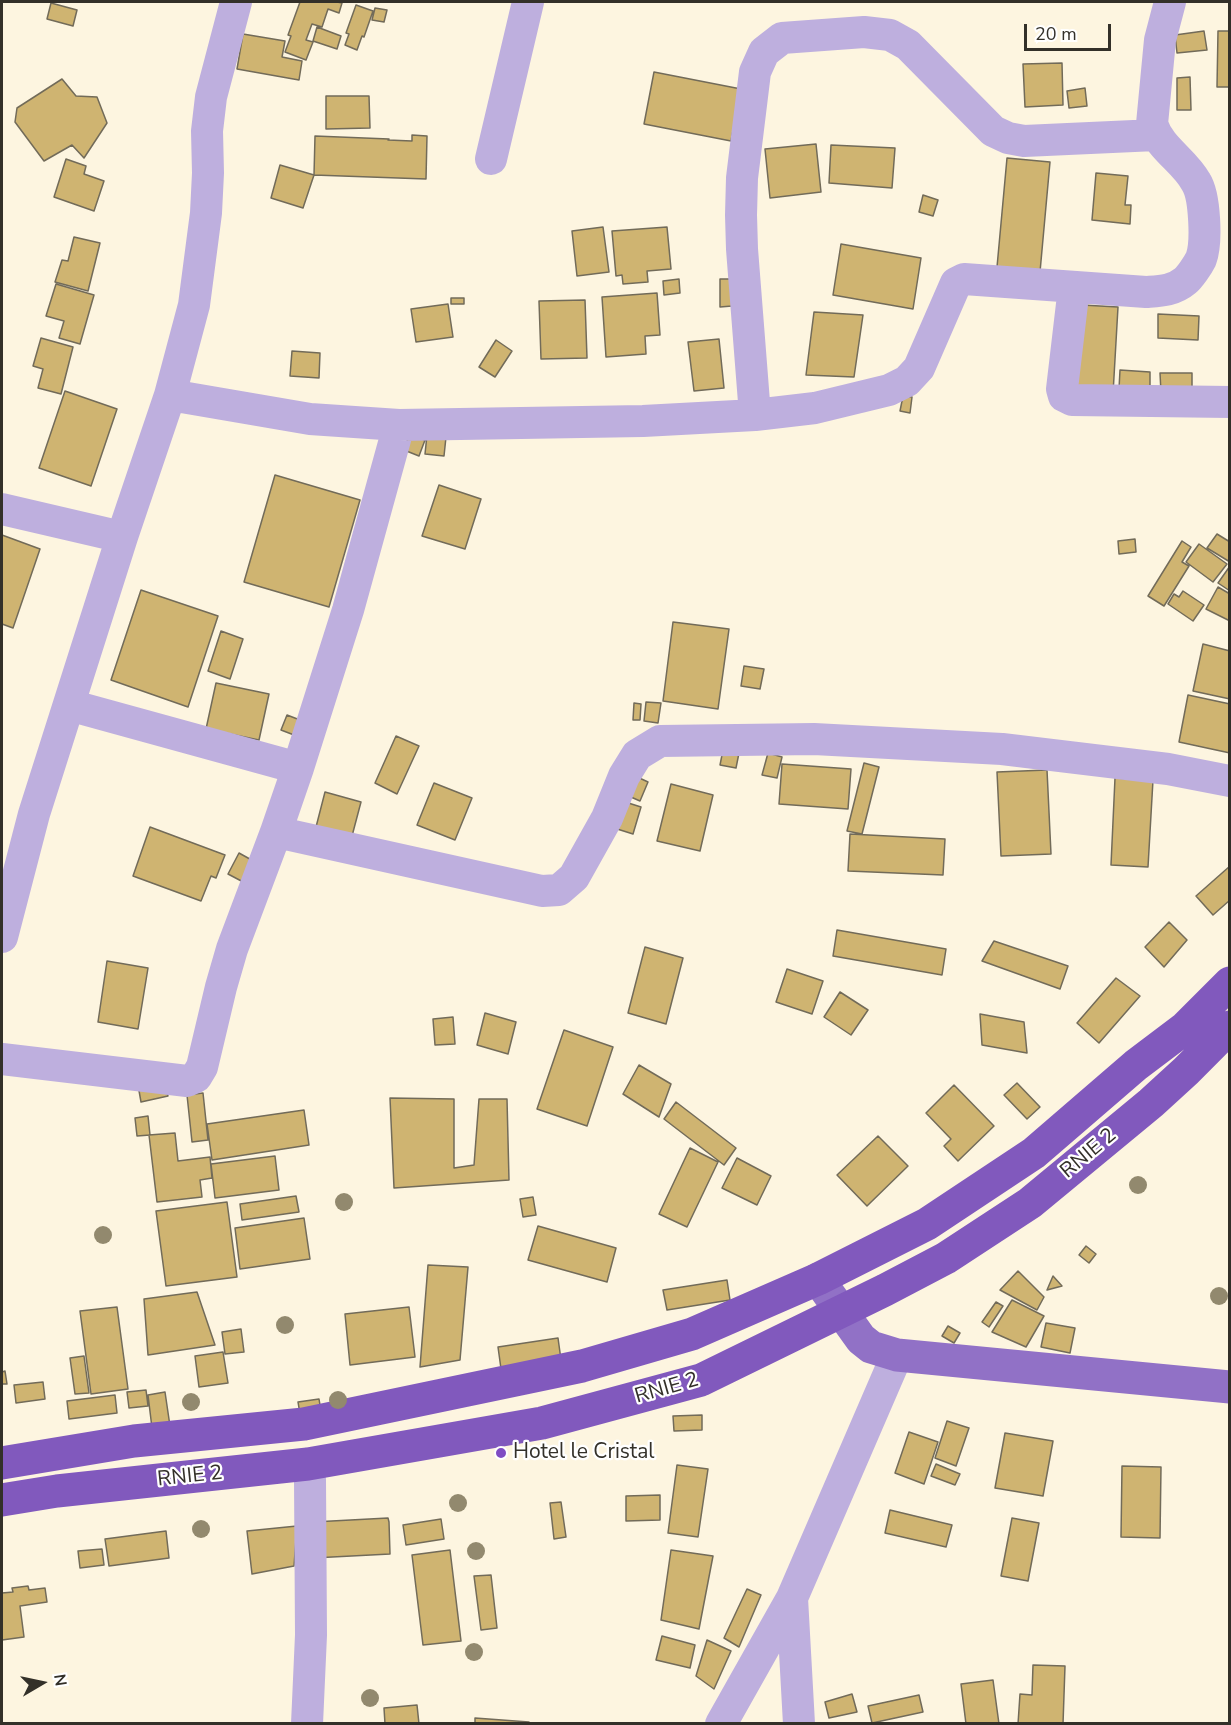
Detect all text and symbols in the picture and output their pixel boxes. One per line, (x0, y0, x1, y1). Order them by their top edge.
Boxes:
scale bar (1027, 12, 1114, 50)
text: 20 m (1035, 22, 1077, 46)
street label: RNIE 2 (1056, 1123, 1122, 1185)
street label: RNIE 2 (632, 1368, 702, 1410)
place label: Hotel le Cristal (513, 1440, 654, 1466)
marker: Hotel le Cristal (494, 1446, 508, 1460)
street label: RNIE 2 (156, 1461, 224, 1493)
north arrow (12, 1653, 72, 1713)
text: N (48, 1673, 72, 1688)

